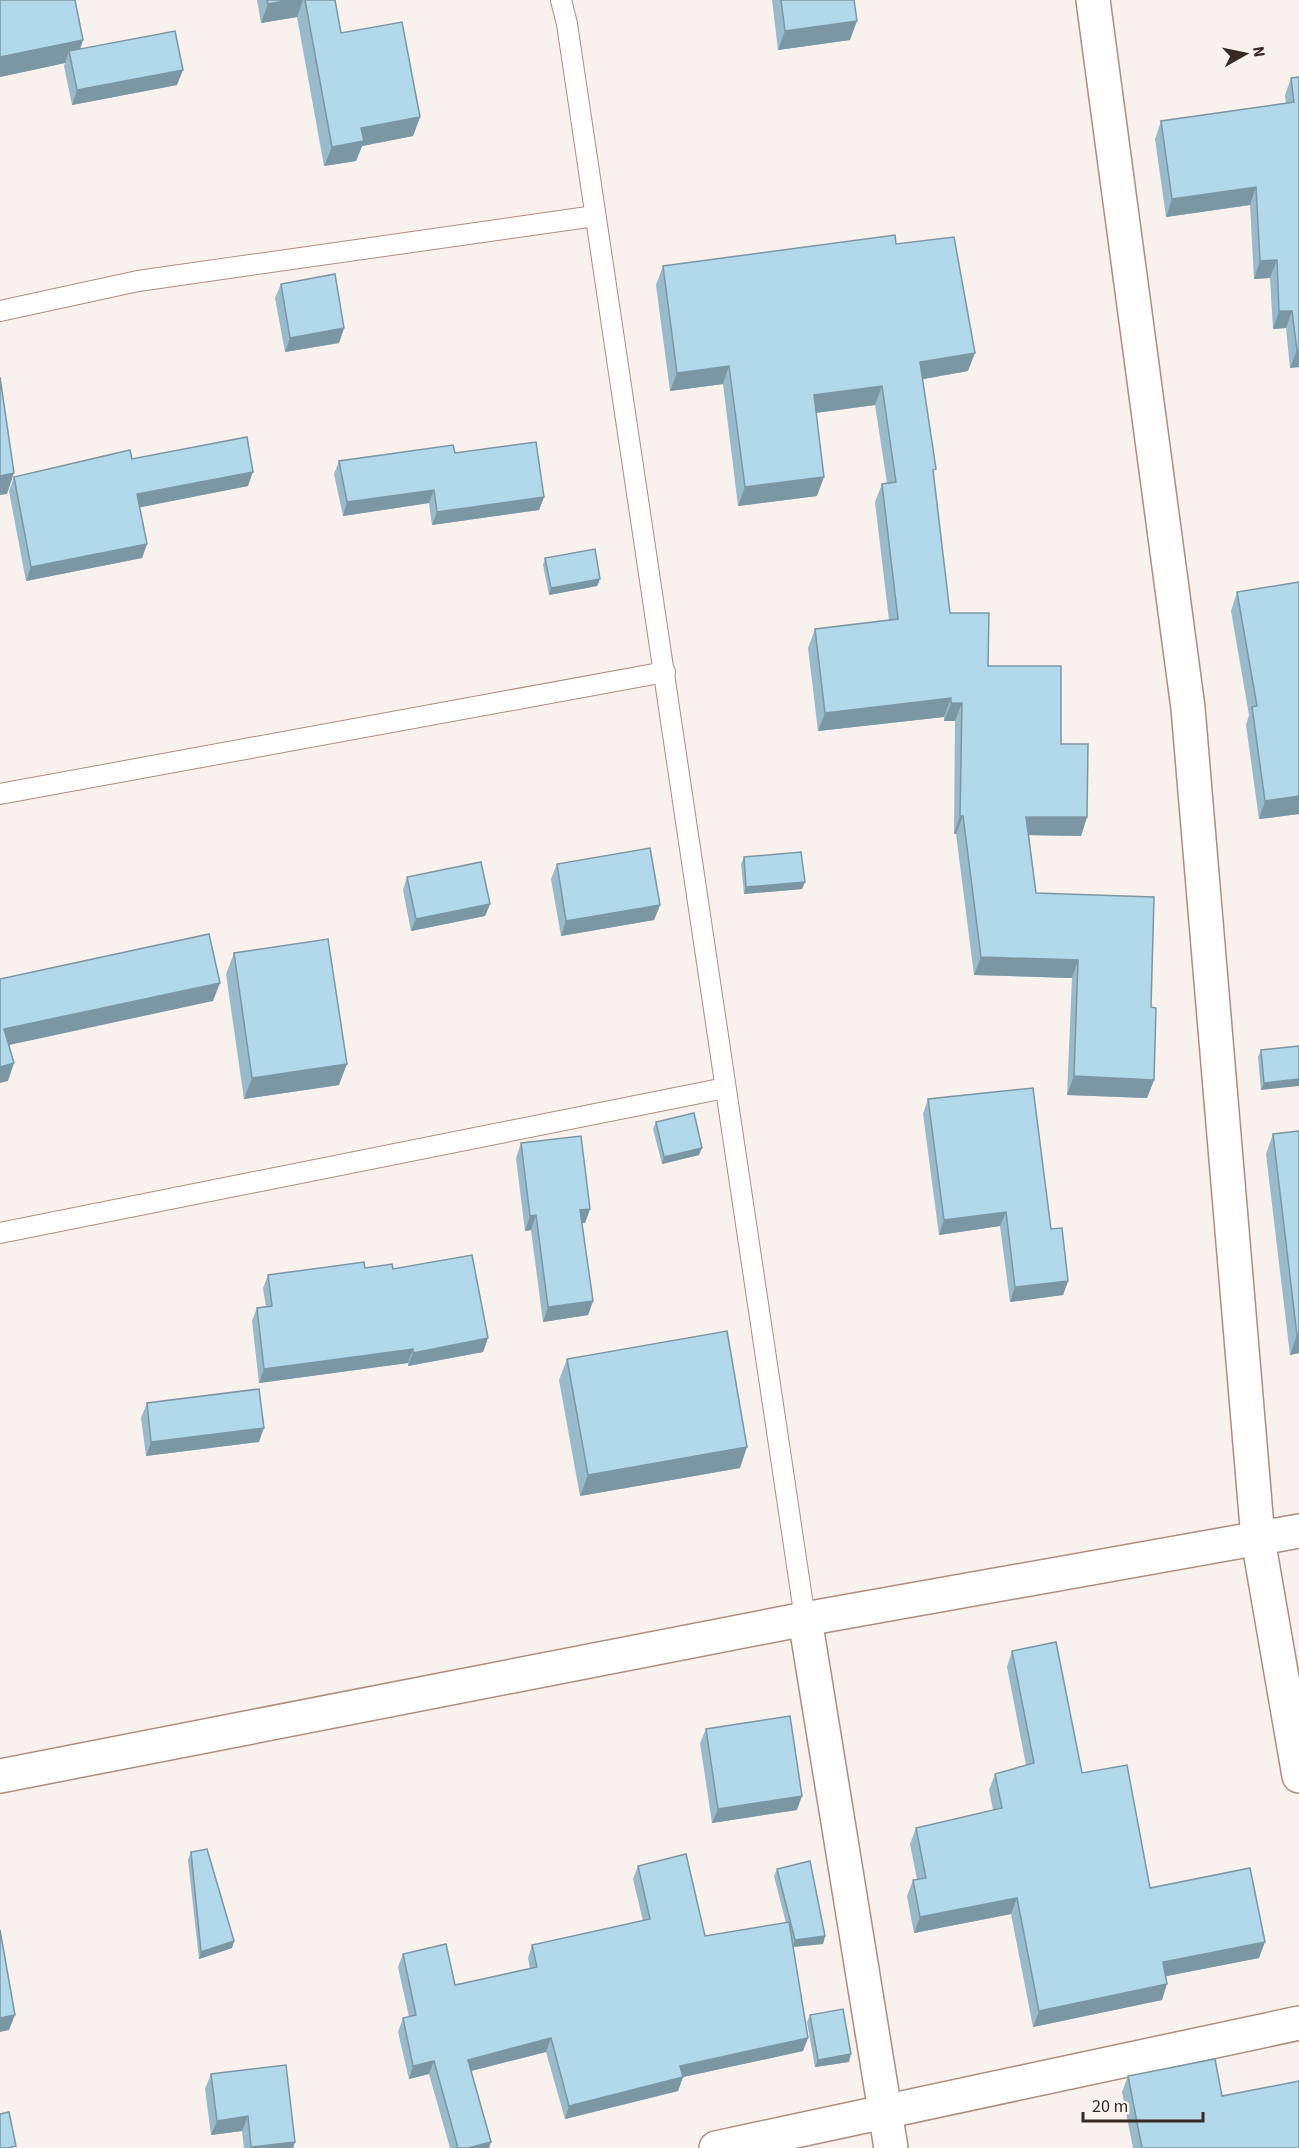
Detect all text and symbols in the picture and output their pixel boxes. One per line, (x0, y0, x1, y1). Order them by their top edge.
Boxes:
north arrow (1215, 24, 1275, 84)
text: N (1247, 45, 1271, 59)
scale bar (1083, 2085, 1203, 2123)
text: 20 m (1092, 2094, 1128, 2119)

